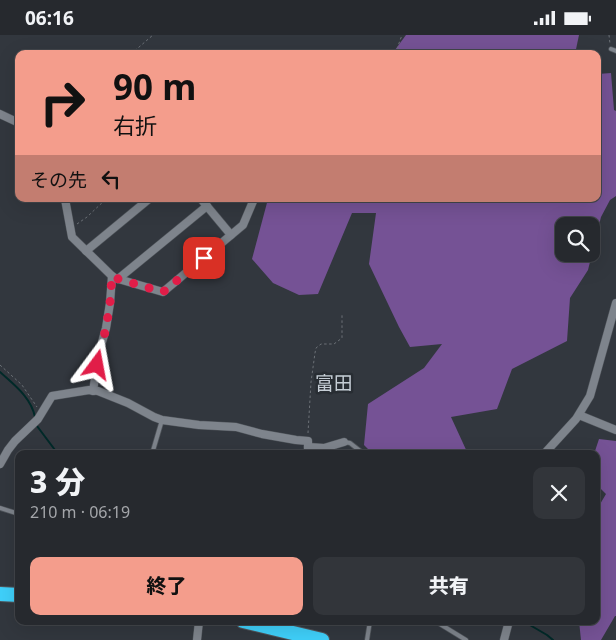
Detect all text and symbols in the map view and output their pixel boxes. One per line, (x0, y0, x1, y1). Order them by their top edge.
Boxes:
text: 06:16 (25, 5, 74, 31)
text: 90 m (113, 63, 196, 110)
icon: right (30, 70, 95, 135)
text: 右折 (113, 110, 157, 140)
icon: left (97, 165, 125, 193)
text: その先 (30, 167, 87, 193)
map controls (555, 217, 600, 262)
button: search (555, 217, 600, 262)
pin (183, 237, 225, 279)
icon: arrive (190, 244, 218, 272)
position arrow (70, 338, 122, 390)
district label: 富田 (315, 370, 353, 396)
text: 3 分 (30, 461, 85, 502)
button: close (533, 467, 585, 519)
text: 210 m · 06:19 (30, 501, 130, 523)
button: 終了 (30, 557, 303, 615)
button: 共有 (313, 557, 585, 615)

